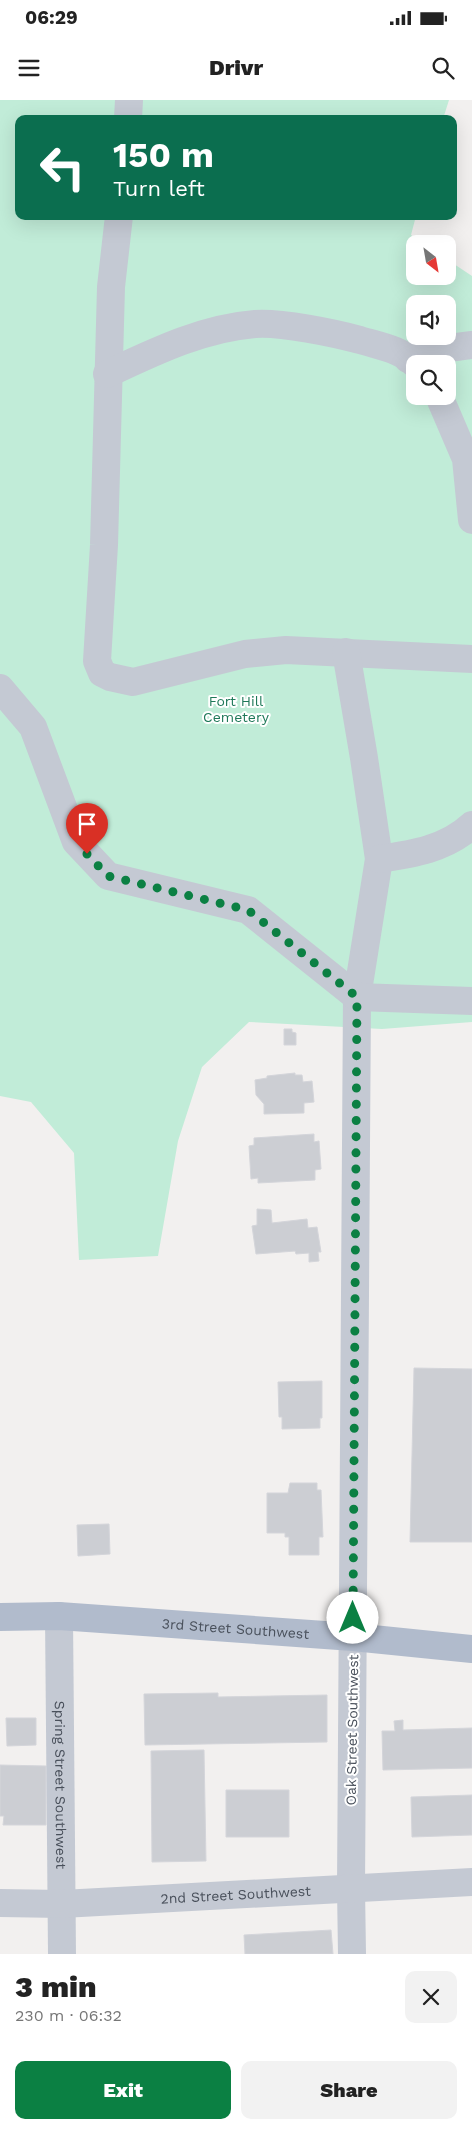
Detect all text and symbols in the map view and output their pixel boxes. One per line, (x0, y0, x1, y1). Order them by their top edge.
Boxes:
text: 06:29 (25, 6, 78, 29)
icon: menu (15, 54, 43, 82)
icon: search (429, 54, 457, 82)
text: Drivr (209, 55, 263, 80)
text: 150 m (113, 134, 214, 176)
icon: left (30, 135, 95, 200)
text: Turn left (113, 176, 205, 201)
north arrow (406, 235, 456, 285)
map controls (406, 235, 456, 405)
button: sound (406, 295, 456, 345)
button: search (406, 355, 456, 405)
park label: Fort Hill Cemetery (203, 693, 270, 725)
pin (66, 803, 108, 854)
icon: arrive (73, 810, 101, 838)
position arrow (326, 1591, 378, 1643)
street label: 3rd Street Southwest (161, 1615, 310, 1642)
street label: Oak Street Southwest (343, 1654, 361, 1806)
street label: Spring Street Southwest (52, 1701, 69, 1869)
street label: 2nd Street Southwest (160, 1883, 312, 1907)
text: 3 min (15, 1969, 97, 2004)
button: close (405, 1971, 457, 2023)
text: 230 m · 06:32 (15, 2006, 122, 2025)
button: Exit (15, 2061, 231, 2119)
button: Share (241, 2061, 457, 2119)

